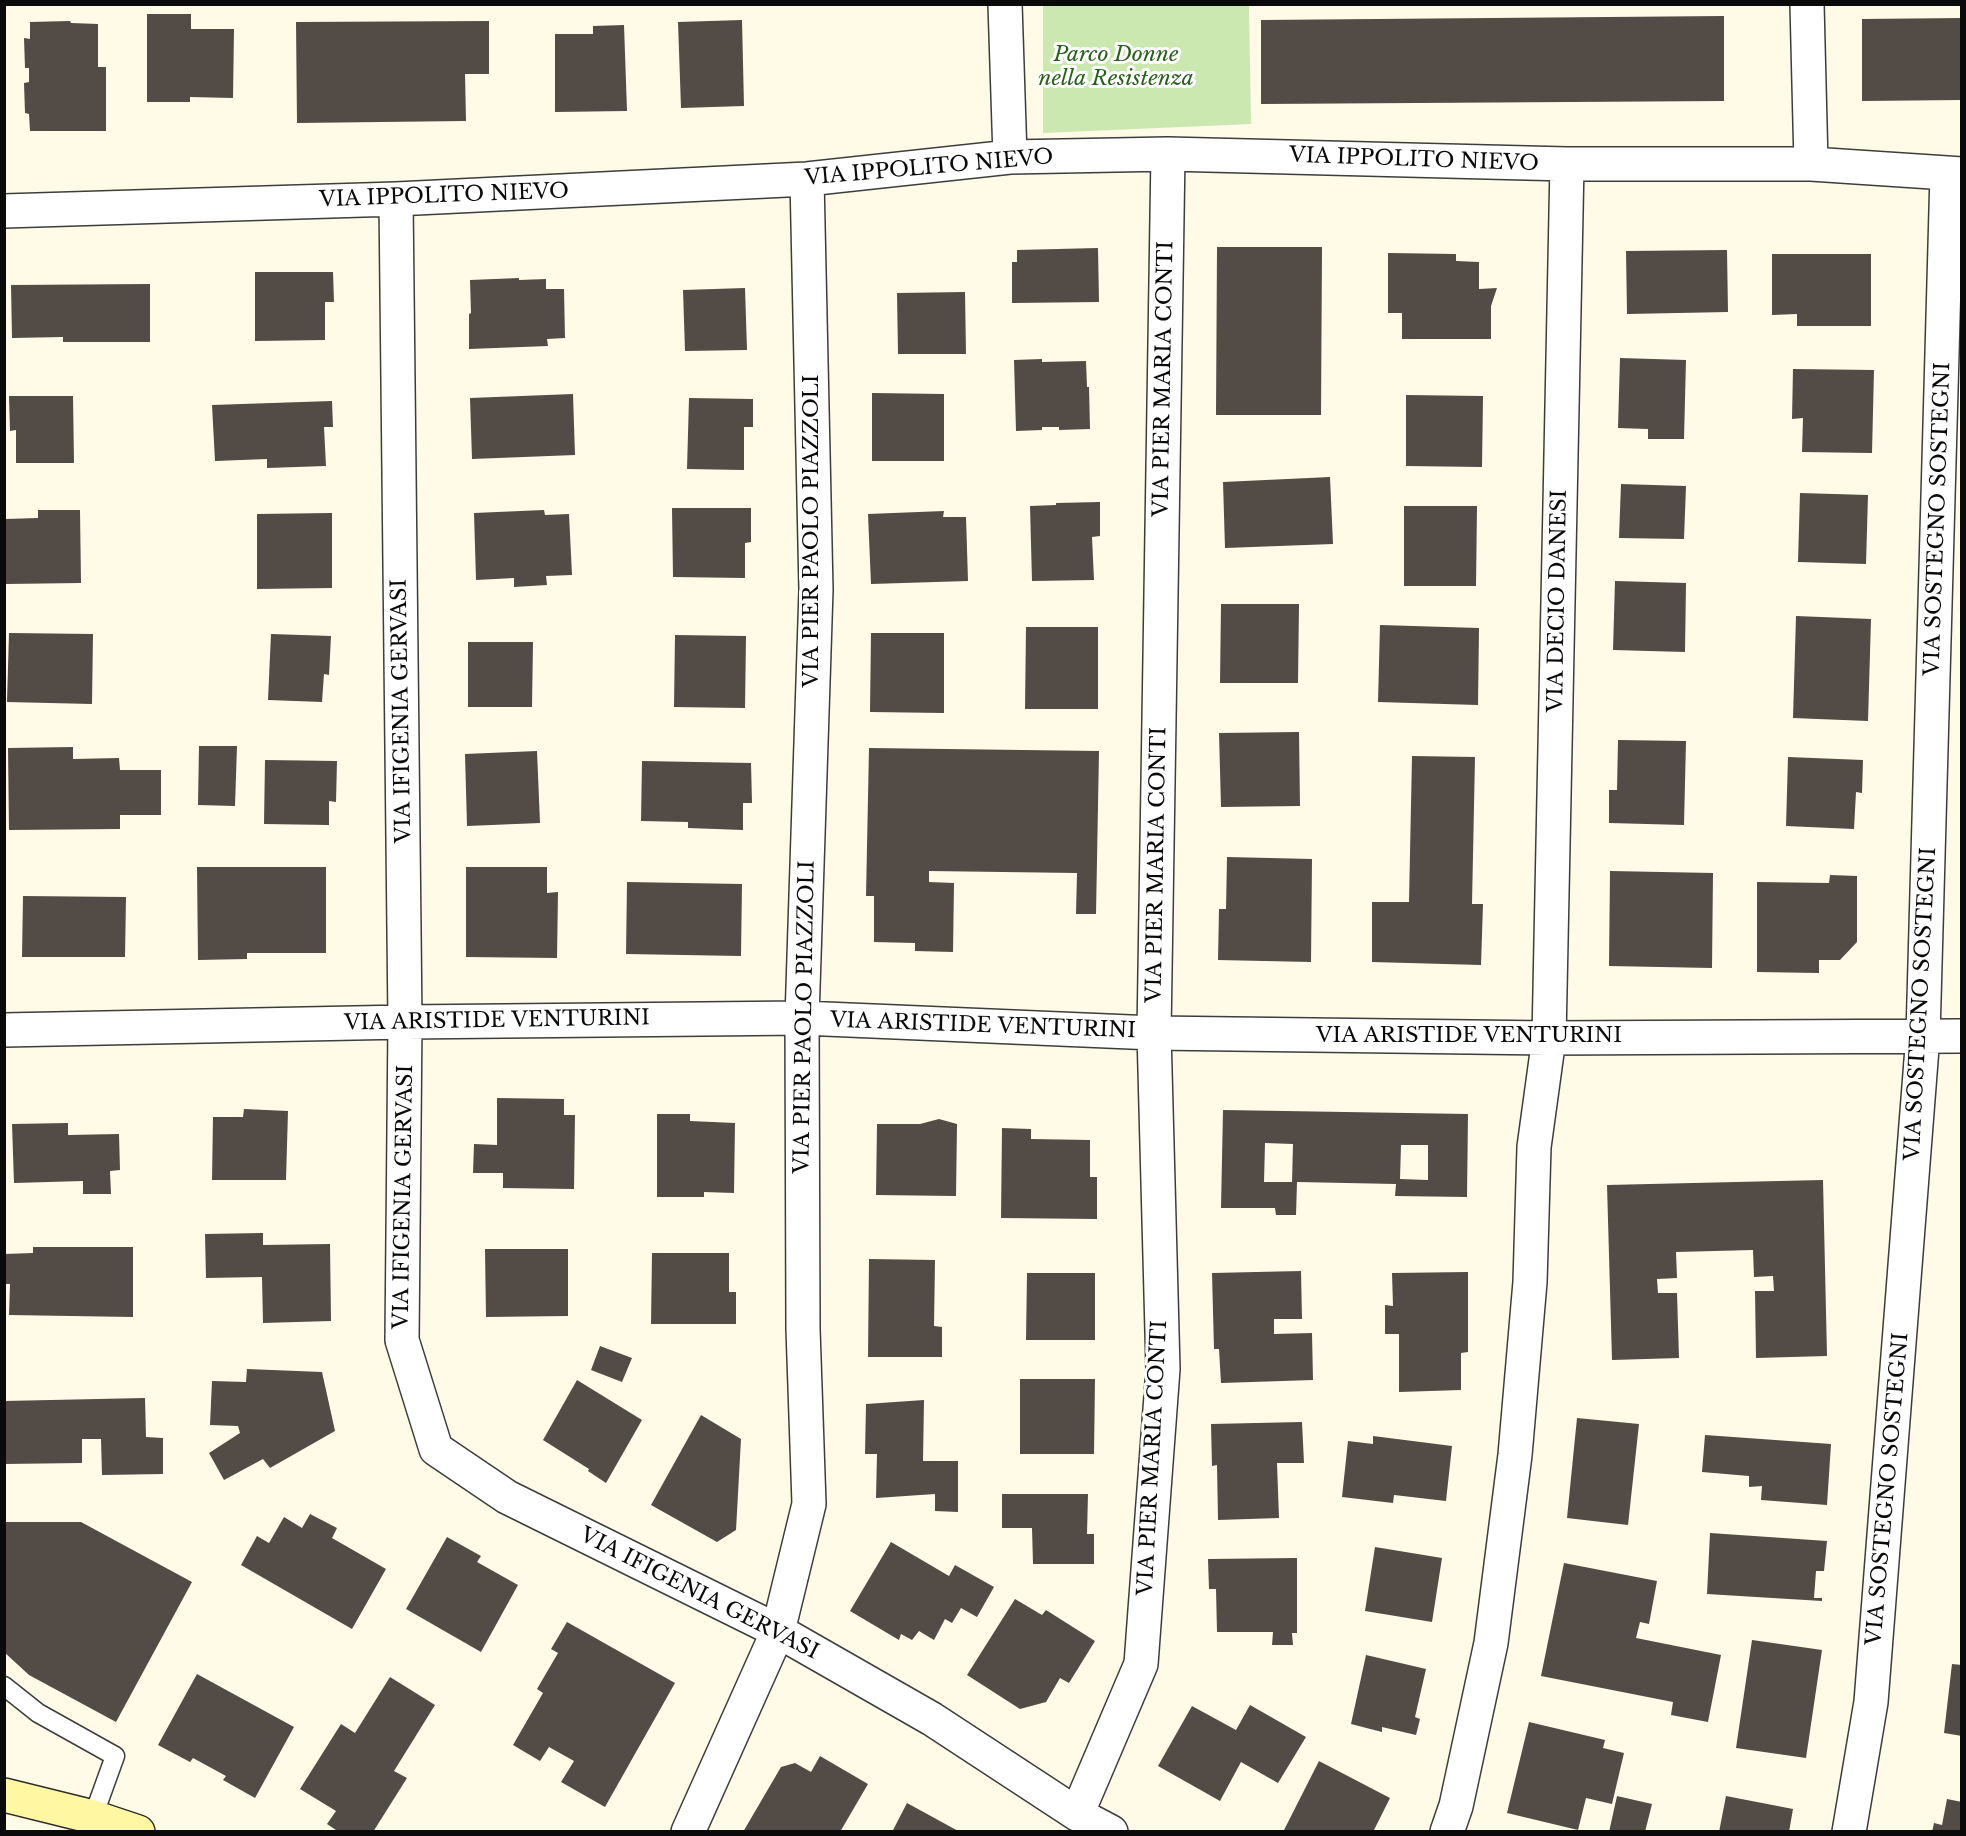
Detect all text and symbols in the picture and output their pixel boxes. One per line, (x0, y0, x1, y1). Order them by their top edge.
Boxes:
park label: Parco Donne nella Resistenza (1038, 42, 1194, 92)
street label: VIA IPPOLITO NIEVO (1289, 143, 1539, 177)
street label: VIA IPPOLITO NIEVO (804, 145, 1054, 191)
street label: VIA IPPOLITO NIEVO (319, 179, 569, 213)
street label: VIA PIER MARIA CONTI (1149, 241, 1179, 517)
street label: VIA SOSTEGNO SOSTEGNI (1920, 362, 1956, 676)
street label: VIA PIER PAOLO PIAZZOLI (799, 374, 825, 688)
street label: VIA DECIO DANESI (1543, 489, 1573, 713)
street label: VIA IFIGENIA GERVASI (387, 579, 417, 843)
street label: VIA PIER MARIA CONTI (1142, 727, 1172, 1003)
street label: VIA SOSTEGNO SOSTEGNI (1900, 847, 1942, 1161)
street label: VIA PIER PAOLO PIAZZOLI (790, 860, 820, 1174)
street label: VIA ARISTIDE VENTURINI (344, 1006, 650, 1036)
street label: VIA ARISTIDE VENTURINI (830, 1008, 1136, 1044)
street label: VIA ARISTIDE VENTURINI (1316, 1023, 1622, 1049)
street label: VIA IFIGENIA GERVASI (389, 1065, 419, 1329)
street label: VIA PIER MARIA CONTI (1133, 1320, 1173, 1596)
street label: VIA SOSTEGNO SOSTEGNI (1862, 1331, 1914, 1647)
street label: VIA IFIGENIA GERVASI (575, 1523, 823, 1665)

